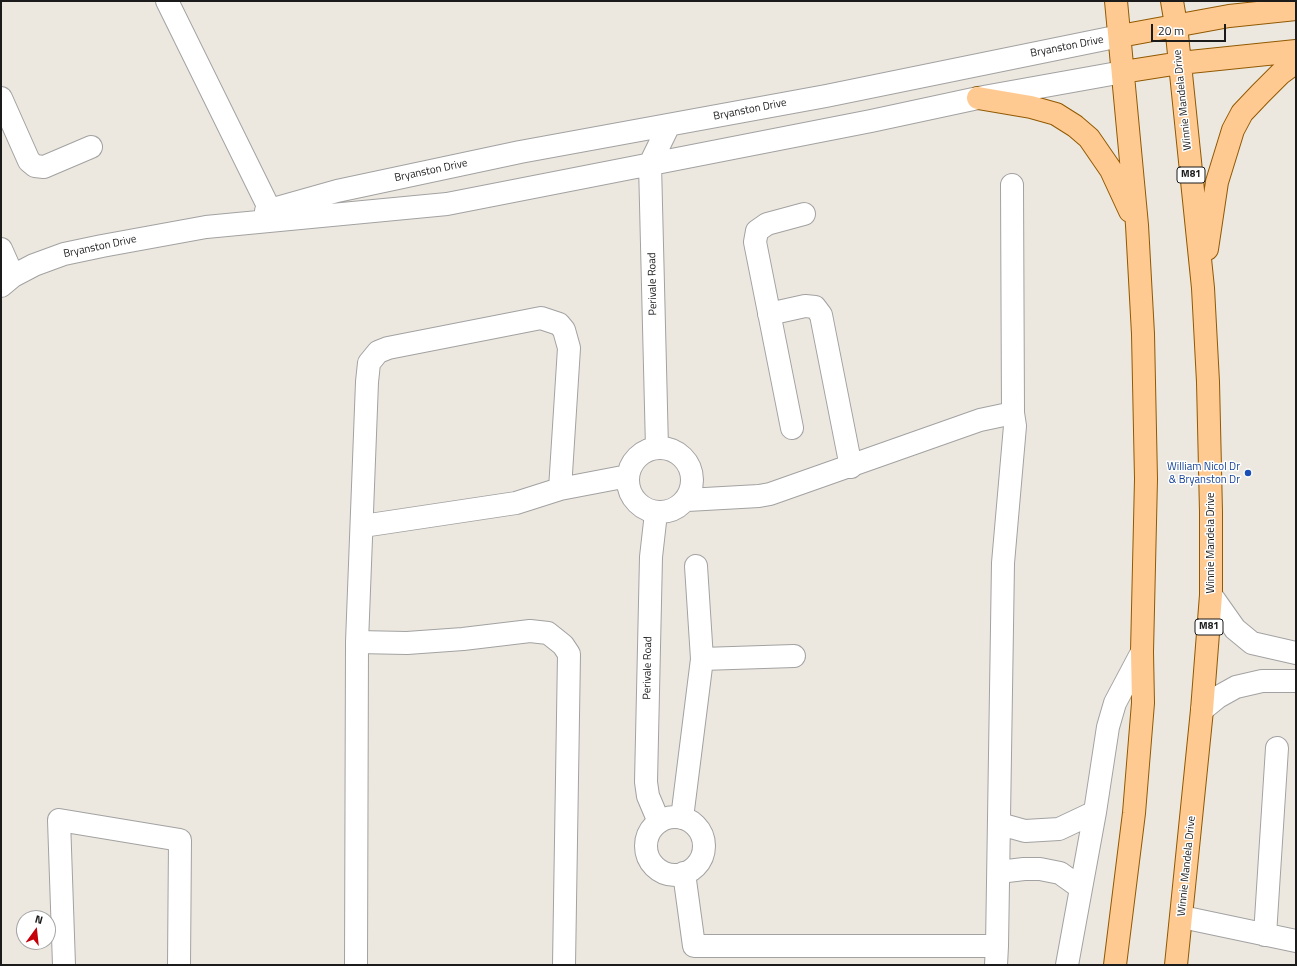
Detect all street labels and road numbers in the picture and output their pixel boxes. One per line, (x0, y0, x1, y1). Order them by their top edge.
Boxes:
street label: Bryanston Drive (1029, 33, 1105, 61)
street label: Winnie Mandela Drive (1171, 49, 1195, 151)
street label: Bryanston Drive (712, 96, 788, 124)
street label: Bryanston Drive (393, 157, 469, 185)
road number: M81 (1177, 167, 1205, 183)
street label: Bryanston Drive (62, 233, 138, 261)
street label: Perivale Road (646, 252, 660, 316)
street label: Winnie Mandela Drive (1204, 493, 1218, 593)
road number: M81 (1195, 619, 1223, 635)
street label: Perivale Road (641, 636, 655, 700)
street label: Winnie Mandela Drive (1175, 815, 1199, 917)

